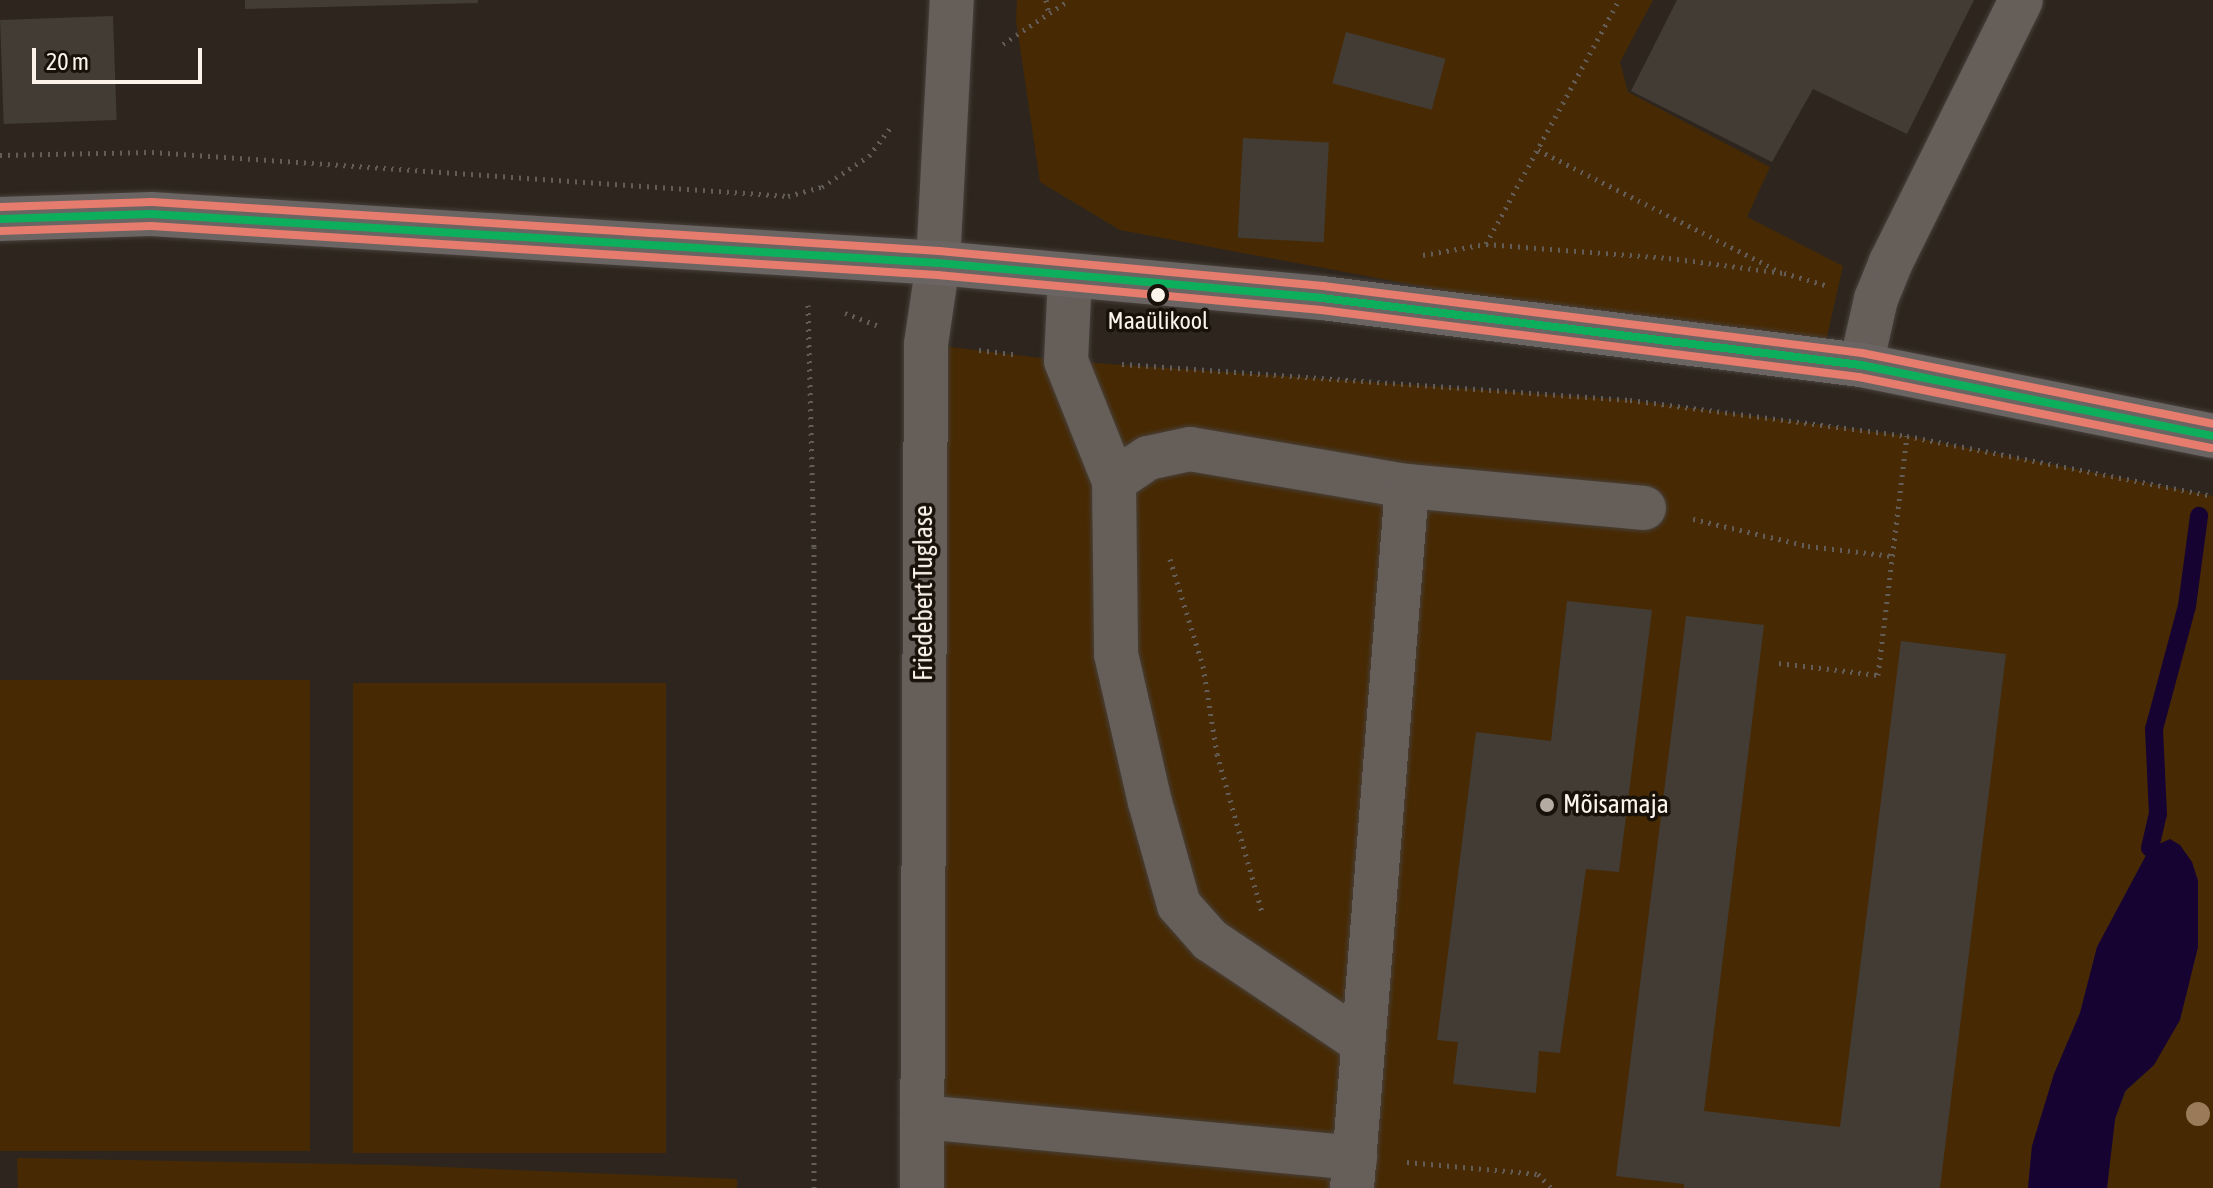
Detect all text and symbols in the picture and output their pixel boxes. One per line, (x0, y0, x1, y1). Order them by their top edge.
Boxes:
scale bar (36, 32, 206, 82)
text: 20 m (46, 48, 89, 75)
marker: Maaülikool (1150, 287, 1166, 303)
place label: Maaülikool (1108, 307, 1208, 335)
street label: Friedebert Tuglase (908, 505, 940, 681)
place label: Mõisamaja (1563, 789, 1669, 821)
marker: Mõisamaja (1538, 796, 1556, 814)

